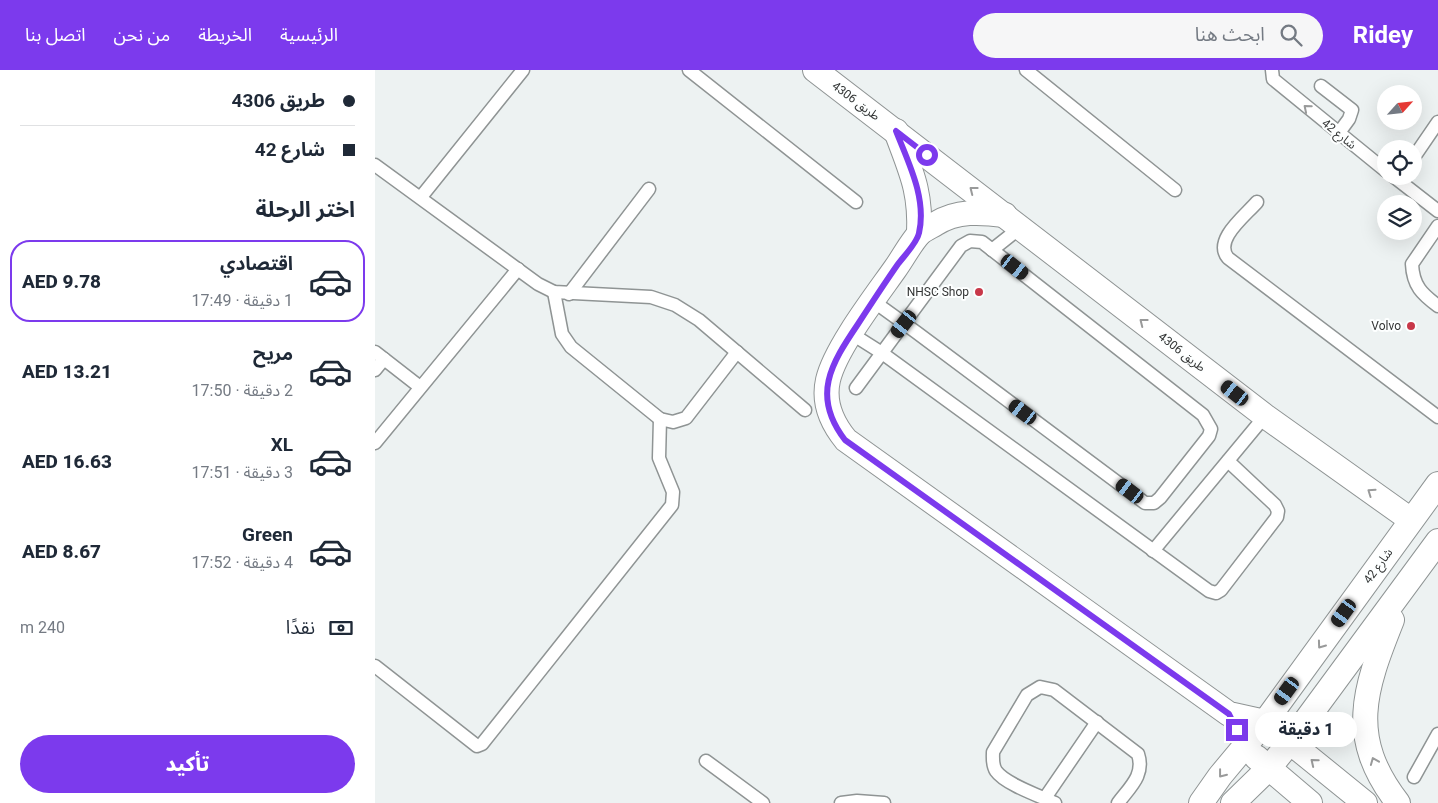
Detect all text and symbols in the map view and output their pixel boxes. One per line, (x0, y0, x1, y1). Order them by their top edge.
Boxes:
search box (973, 13, 1323, 58)
icon: search (1277, 21, 1305, 49)
text: Ridey (1353, 21, 1413, 49)
text: ابحث هنا (1195, 23, 1265, 46)
text: اتصل بنا (25, 24, 86, 45)
text: من نحن (114, 24, 170, 45)
text: الخريطة (198, 24, 252, 45)
text: الرئيسية (280, 24, 338, 45)
street label: طريق 4306 (829, 79, 882, 124)
north arrow (1377, 85, 1423, 130)
map controls (1377, 85, 1422, 240)
text: طريق 4306 (232, 89, 325, 112)
one-way arrow (1304, 106, 1313, 114)
street label: شارع 42 (1318, 116, 1359, 154)
text: شارع 42 (255, 138, 325, 161)
button: locate (1377, 140, 1422, 185)
route start (916, 144, 938, 166)
one-way arrow (969, 187, 979, 196)
button: layers (1377, 195, 1422, 240)
text: اختر الرحلة (256, 197, 355, 222)
text: اقتصادي (220, 252, 293, 275)
car (998, 252, 1031, 282)
icon: car (308, 259, 353, 304)
text: AED 9.78 (22, 270, 101, 293)
place label: NHSC Shop (907, 285, 969, 299)
marker: NHSC Shop (973, 286, 985, 298)
text: 1 دقيقة · 17:49 (192, 291, 293, 310)
car (888, 308, 919, 340)
one-way arrow (1140, 319, 1149, 327)
place label: Volvo (1371, 319, 1401, 333)
marker: Volvo (1405, 320, 1417, 332)
street label: طريق 4306 (1155, 329, 1208, 375)
text: مريح (253, 342, 293, 365)
icon: car (308, 349, 353, 394)
text: AED 13.21 (22, 360, 112, 383)
car (1218, 378, 1251, 408)
text: 2 دقيقة · 17:50 (192, 381, 293, 400)
car (1006, 397, 1039, 427)
text: XL (271, 433, 293, 456)
icon: car (308, 439, 353, 484)
text: AED 16.63 (22, 450, 112, 473)
text: 3 دقيقة · 17:51 (192, 463, 293, 482)
car (1113, 476, 1146, 506)
one-way arrow (1368, 489, 1377, 498)
text: Green (242, 523, 293, 546)
icon: car (308, 529, 353, 574)
text: AED 8.67 (22, 540, 101, 563)
street label: شارع 42 (1361, 546, 1397, 587)
text: 4 دقيقة · 17:52 (192, 553, 293, 572)
car (1329, 596, 1358, 630)
icon: cash (327, 614, 355, 642)
text: نقدًا (286, 616, 315, 639)
text: 240 m (20, 618, 65, 637)
one-way arrow (1318, 639, 1327, 649)
car (1272, 674, 1301, 708)
callout: 1 دقيقة (1255, 712, 1357, 748)
route end (1226, 719, 1248, 741)
text: 1 دقيقة (1279, 720, 1334, 739)
button: تأكيد (20, 735, 355, 793)
one-way arrow (1370, 757, 1380, 766)
one-way arrow (1311, 759, 1320, 767)
one-way arrow (1219, 768, 1228, 777)

